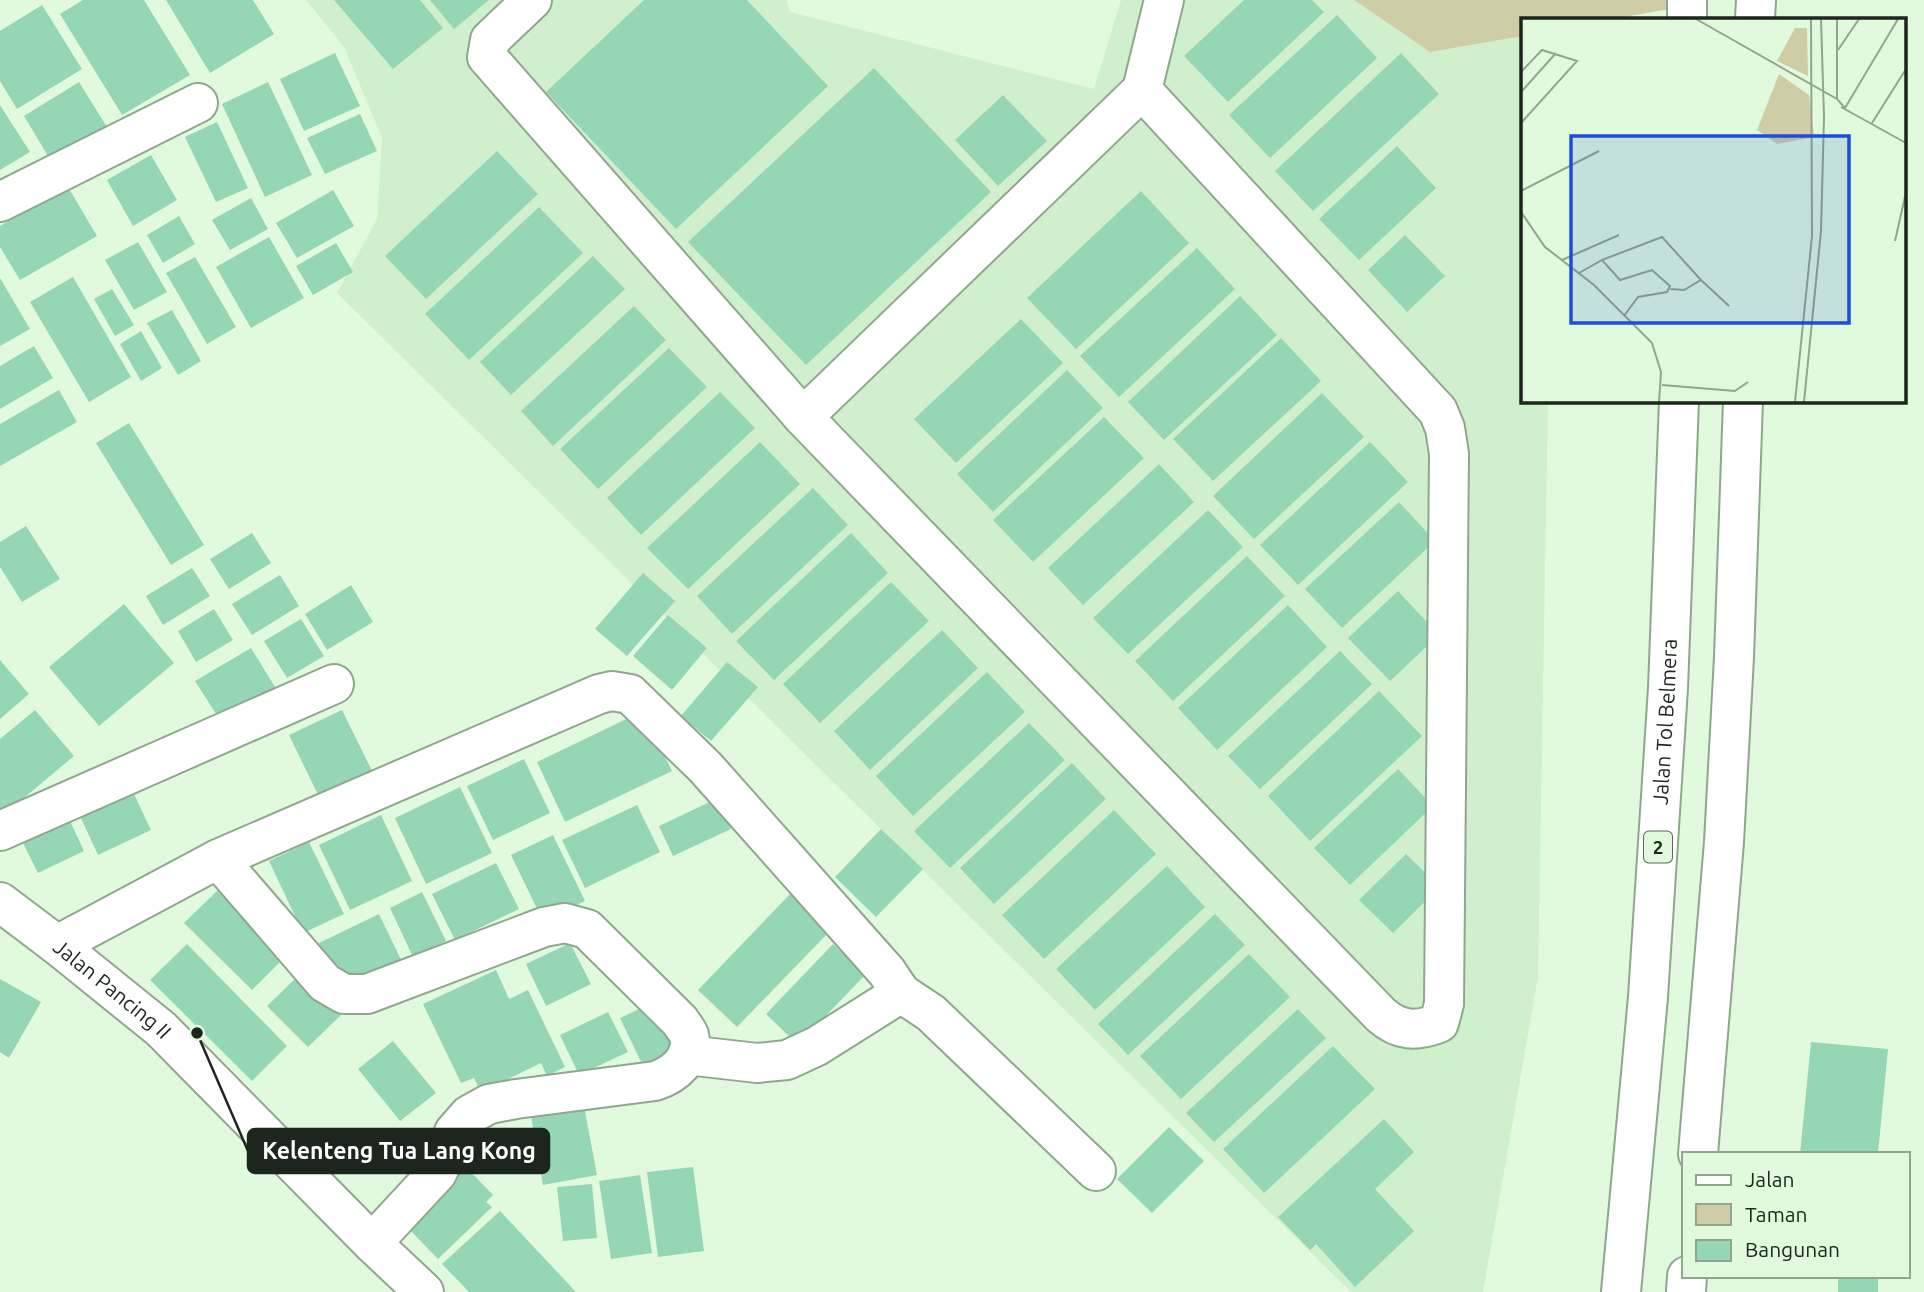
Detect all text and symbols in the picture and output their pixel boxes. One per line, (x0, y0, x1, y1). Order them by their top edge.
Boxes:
inset map (1521, 18, 1906, 402)
street label: Jalan Tol Belmera (1647, 638, 1681, 806)
road number: 2 (1644, 832, 1672, 862)
street label: Jalan Pancing II (49, 934, 177, 1043)
callout: Kelenteng Tua Lang Kong (248, 1129, 549, 1173)
text: Kelenteng Tua Lang Kong (262, 1138, 536, 1163)
legend (1682, 1152, 1910, 1278)
text: Jalan (1745, 1167, 1794, 1191)
text: Taman (1745, 1202, 1808, 1226)
text: Bangunan (1745, 1237, 1840, 1261)

